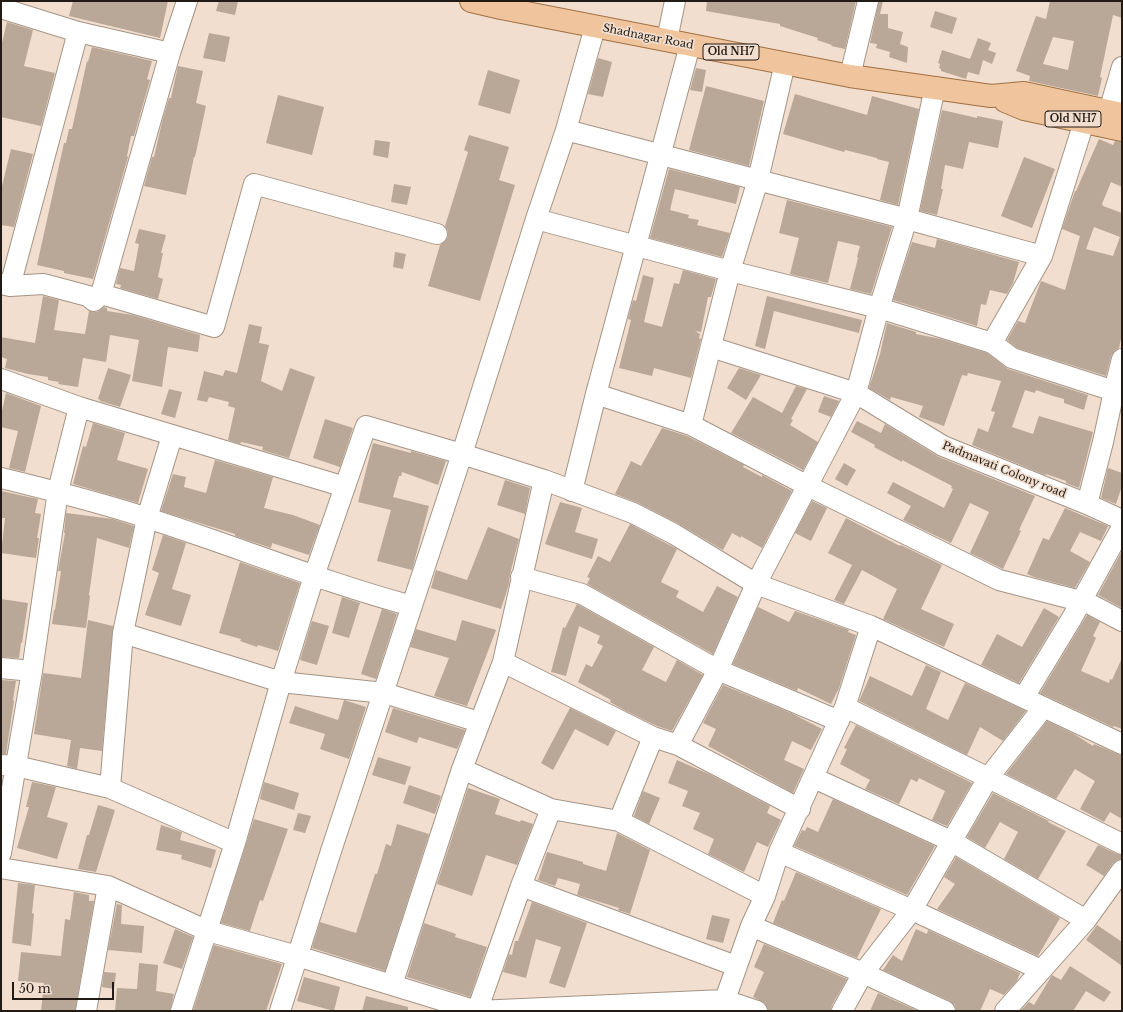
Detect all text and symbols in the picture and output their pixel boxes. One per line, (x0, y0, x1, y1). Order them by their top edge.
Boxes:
street label: Shadnagar Road (601, 22, 695, 52)
road number: Old NH7 (703, 44, 759, 60)
road number: Old NH7 (1045, 111, 1101, 127)
street label: Padmavati Colony road (940, 439, 1068, 501)
scale bar (14, 974, 116, 1000)
text: 50 m (19, 981, 51, 996)

